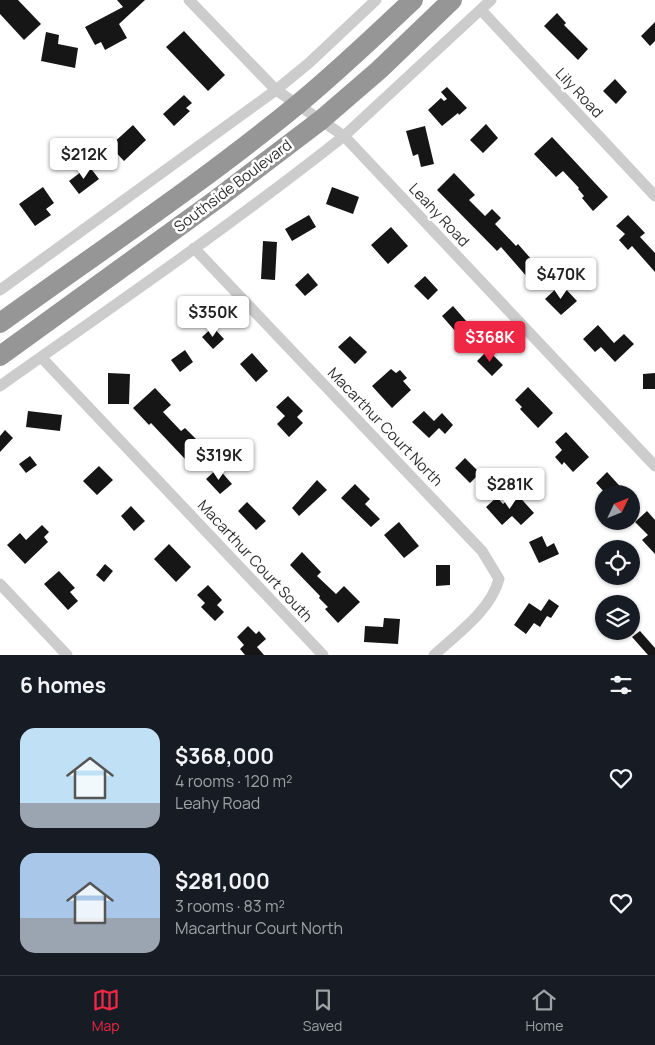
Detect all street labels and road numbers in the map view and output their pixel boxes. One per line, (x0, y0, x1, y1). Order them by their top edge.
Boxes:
street label: Lily Road (551, 63, 608, 122)
street label: Southside Boulevard (169, 134, 296, 237)
street label: Leahy Road (404, 178, 474, 251)
street label: Macarthur Court North (323, 363, 448, 491)
street label: Macarthur Court South (193, 495, 318, 626)

